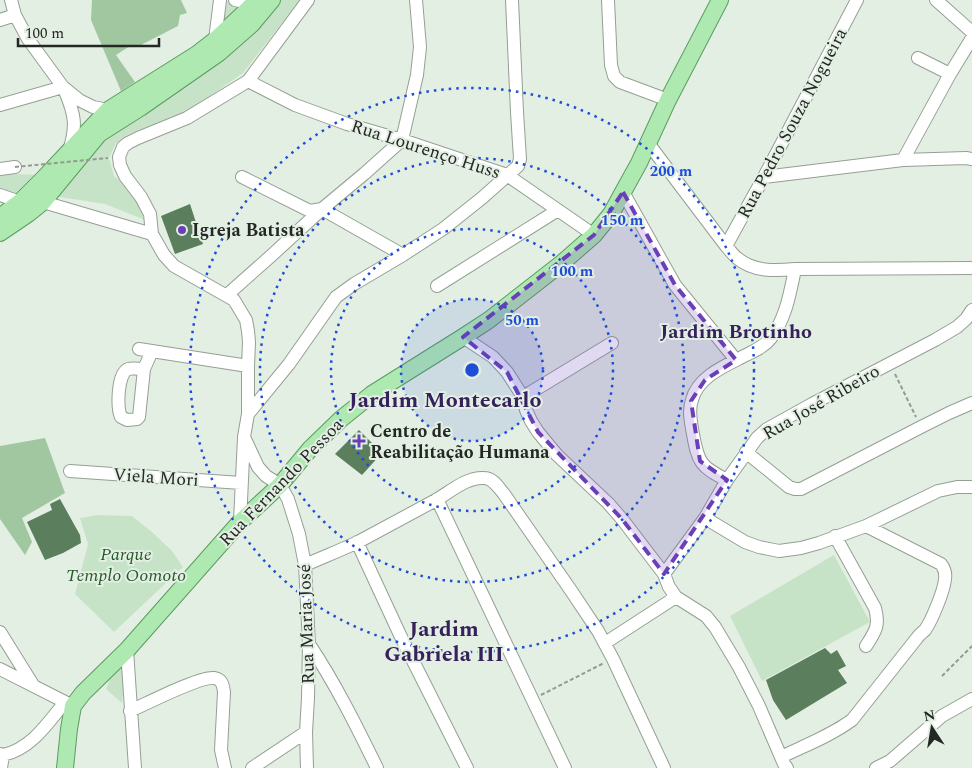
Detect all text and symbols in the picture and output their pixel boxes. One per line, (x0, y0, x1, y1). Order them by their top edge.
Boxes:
scale bar (18, 15, 159, 47)
text: 100 m (25, 22, 64, 45)
street label: Rua Pedro Souza Nogueira (731, 23, 854, 224)
street label: Rua Lourenço Huss (348, 113, 504, 186)
text: 200 m (650, 160, 693, 183)
text: 150 m (601, 209, 644, 232)
place label: Igreja Batista (192, 217, 305, 244)
marker: Igreja Batista (176, 224, 188, 236)
text: 100 m (551, 260, 594, 283)
text: 50 m (505, 309, 540, 332)
district label: Jardim Brotinho (660, 317, 812, 347)
street label: Rua José Ribeiro (758, 358, 885, 447)
centre of rings (463, 361, 481, 379)
district label: Jardim Montecarlo (349, 384, 541, 417)
street label: Rua Fernando Pessoa (213, 412, 350, 553)
place label: Centro de Reabilitação Humana (370, 418, 550, 466)
marker: Centro de Reabilitação Humana (352, 434, 366, 448)
street label: Viela Mori (112, 461, 200, 494)
park label: Parque Templo Oomoto (66, 541, 186, 589)
street label: Rua Maria José (291, 563, 322, 685)
district label: Jardim Gabriela III (384, 613, 504, 671)
north arrow (907, 703, 957, 753)
text: N (922, 704, 937, 727)

